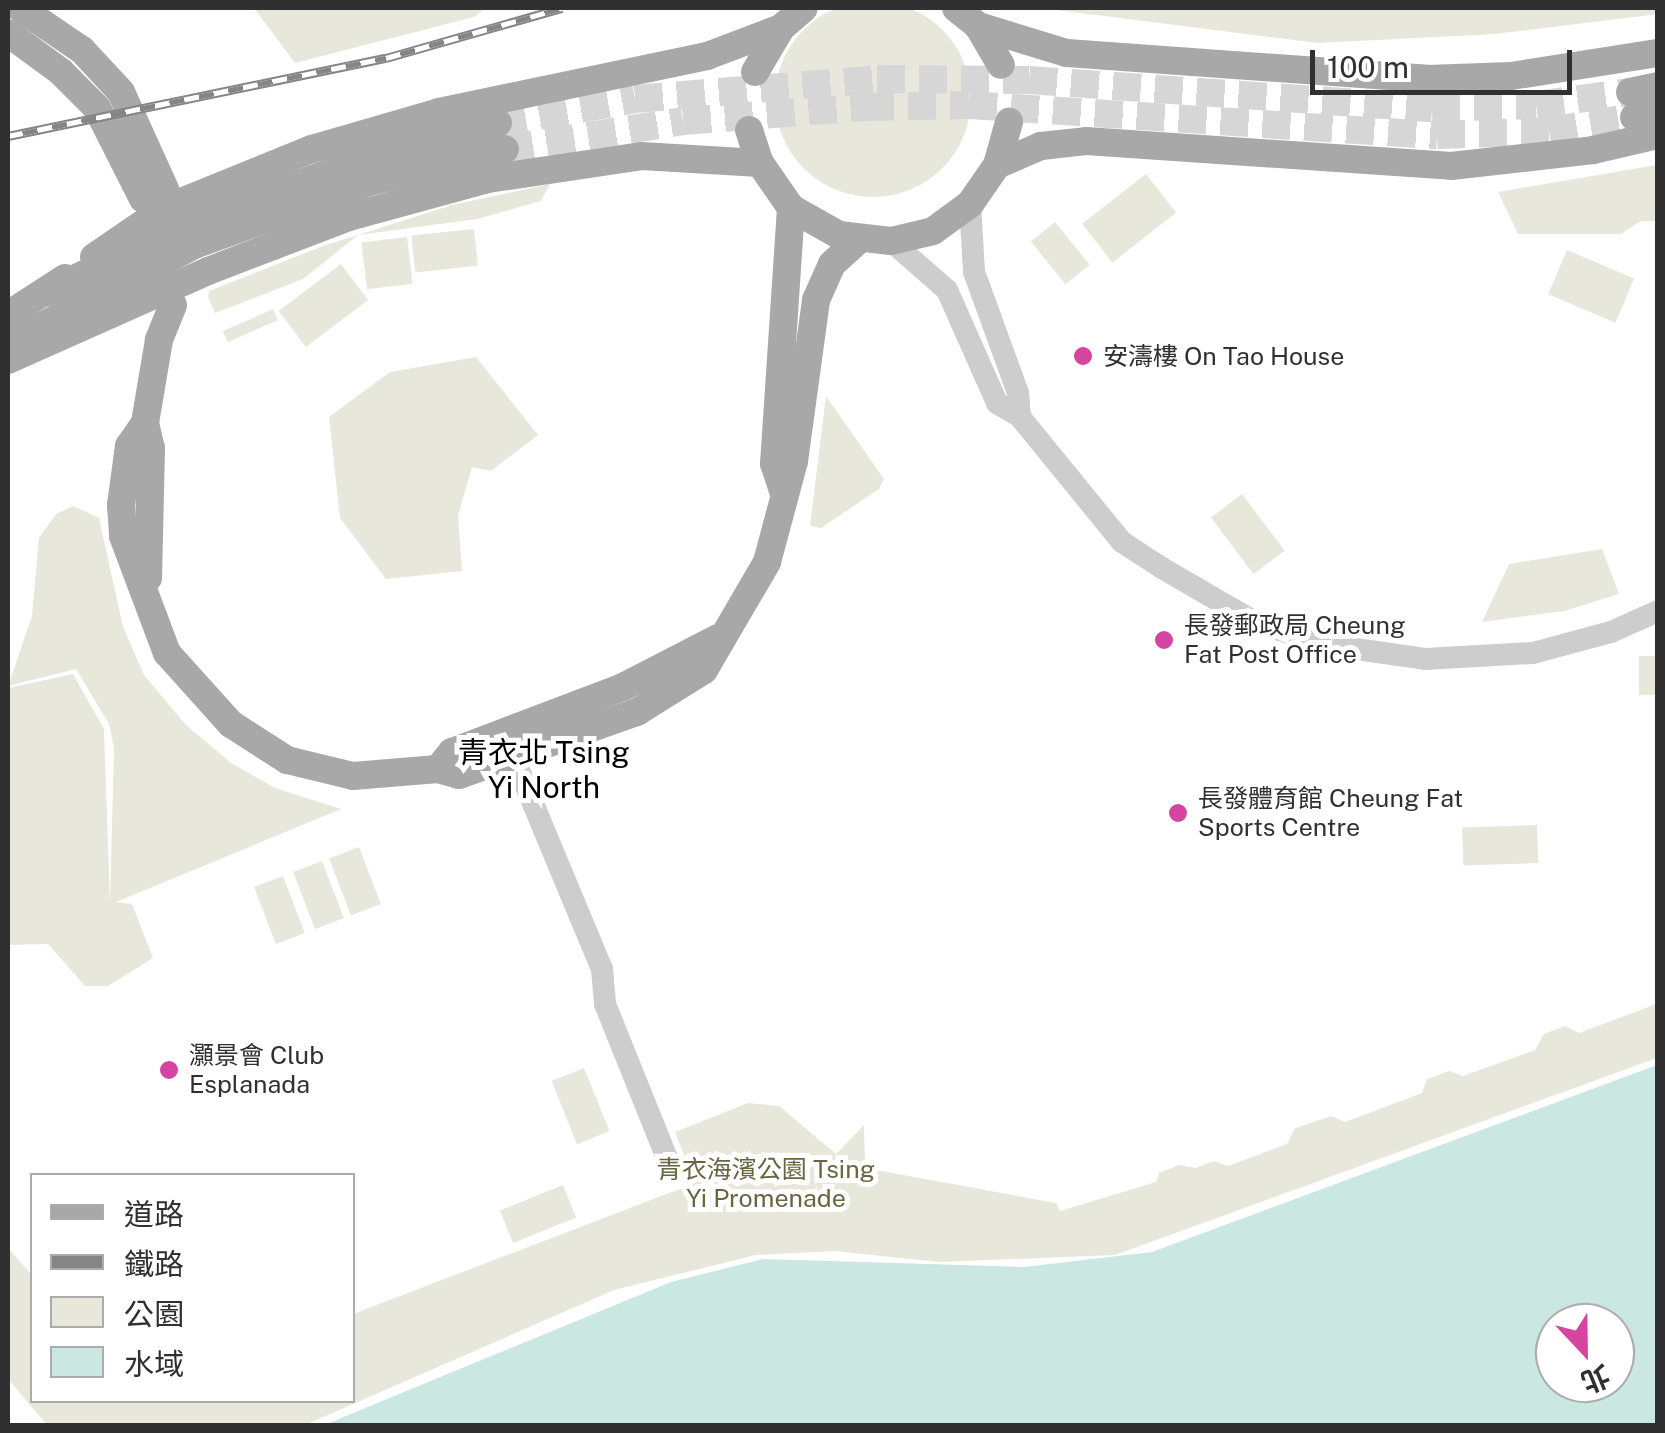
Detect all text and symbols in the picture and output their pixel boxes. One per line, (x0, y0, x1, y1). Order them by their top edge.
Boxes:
scale bar (1315, 30, 1578, 92)
text: 100 m (1327, 49, 1409, 85)
place label: 安濤樓 On Tao House (1103, 341, 1345, 371)
marker: 安濤樓 On Tao House (1072, 345, 1094, 367)
place label: 長發郵政局 Cheung Fat Post Office (1184, 611, 1405, 670)
marker: 長發郵政局 Cheung Fat Post Office (1153, 629, 1175, 651)
district label: 青衣北 Tsing Yi North (458, 734, 630, 804)
place label: 長發體育館 Cheung Fat Sports Centre (1198, 784, 1463, 843)
marker: 長發體育館 Cheung Fat Sports Centre (1167, 802, 1189, 824)
place label: 灝景會 Club Esplanada (189, 1041, 324, 1100)
marker: 灝景會 Club Esplanada (158, 1059, 180, 1081)
park label: 青衣海濱公園 Tsing Yi Promenade (657, 1155, 875, 1214)
legend (30, 1173, 355, 1403)
text: 道路 (124, 1196, 184, 1232)
text: 鐵路 (124, 1246, 184, 1282)
text: 公園 (124, 1296, 184, 1332)
north arrow (1535, 1303, 1635, 1403)
text: 水域 (124, 1346, 184, 1382)
text: 北 (1577, 1359, 1615, 1400)

